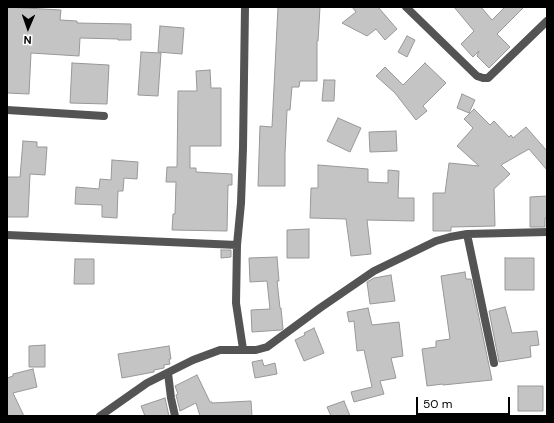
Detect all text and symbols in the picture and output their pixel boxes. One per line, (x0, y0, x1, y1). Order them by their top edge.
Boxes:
north arrow (8, 8, 48, 48)
text: N (23, 33, 32, 47)
scale bar (418, 389, 512, 415)
text: 50 m (423, 396, 452, 412)

